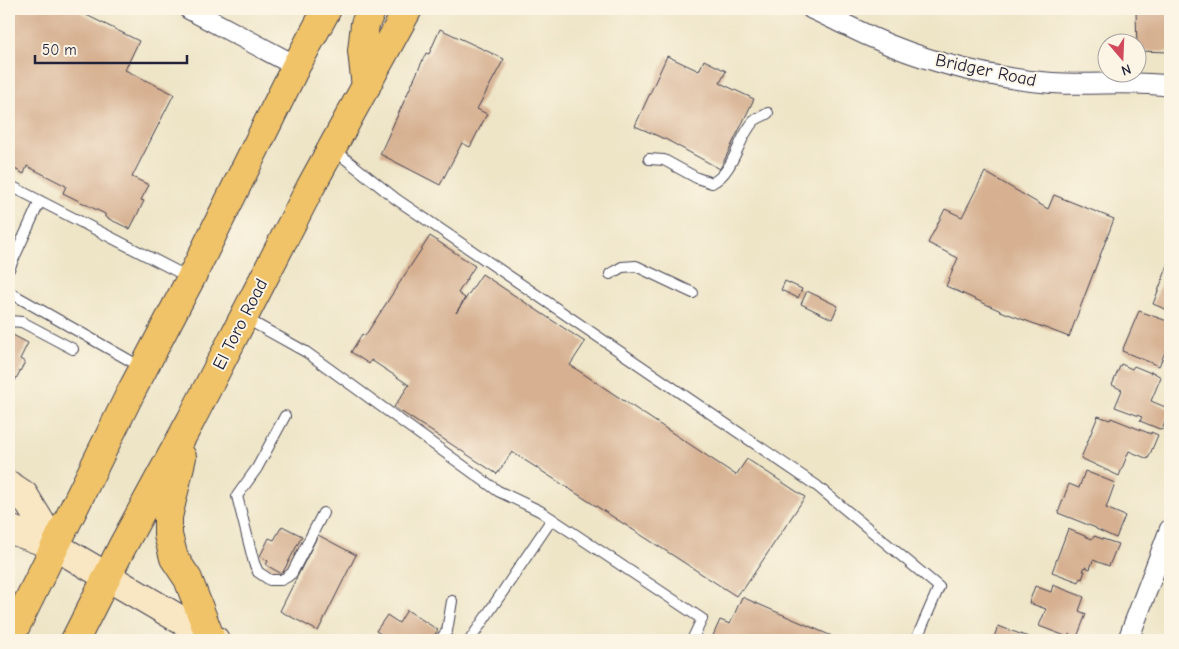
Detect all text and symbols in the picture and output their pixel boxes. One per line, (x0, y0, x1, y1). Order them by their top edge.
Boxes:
scale bar (35, 32, 188, 64)
north arrow (1096, 32, 1146, 82)
text: 50 m (42, 41, 77, 59)
street label: Bridger Road (934, 50, 1038, 91)
text: N (1119, 60, 1133, 79)
street label: El Toro Road (209, 275, 272, 373)

